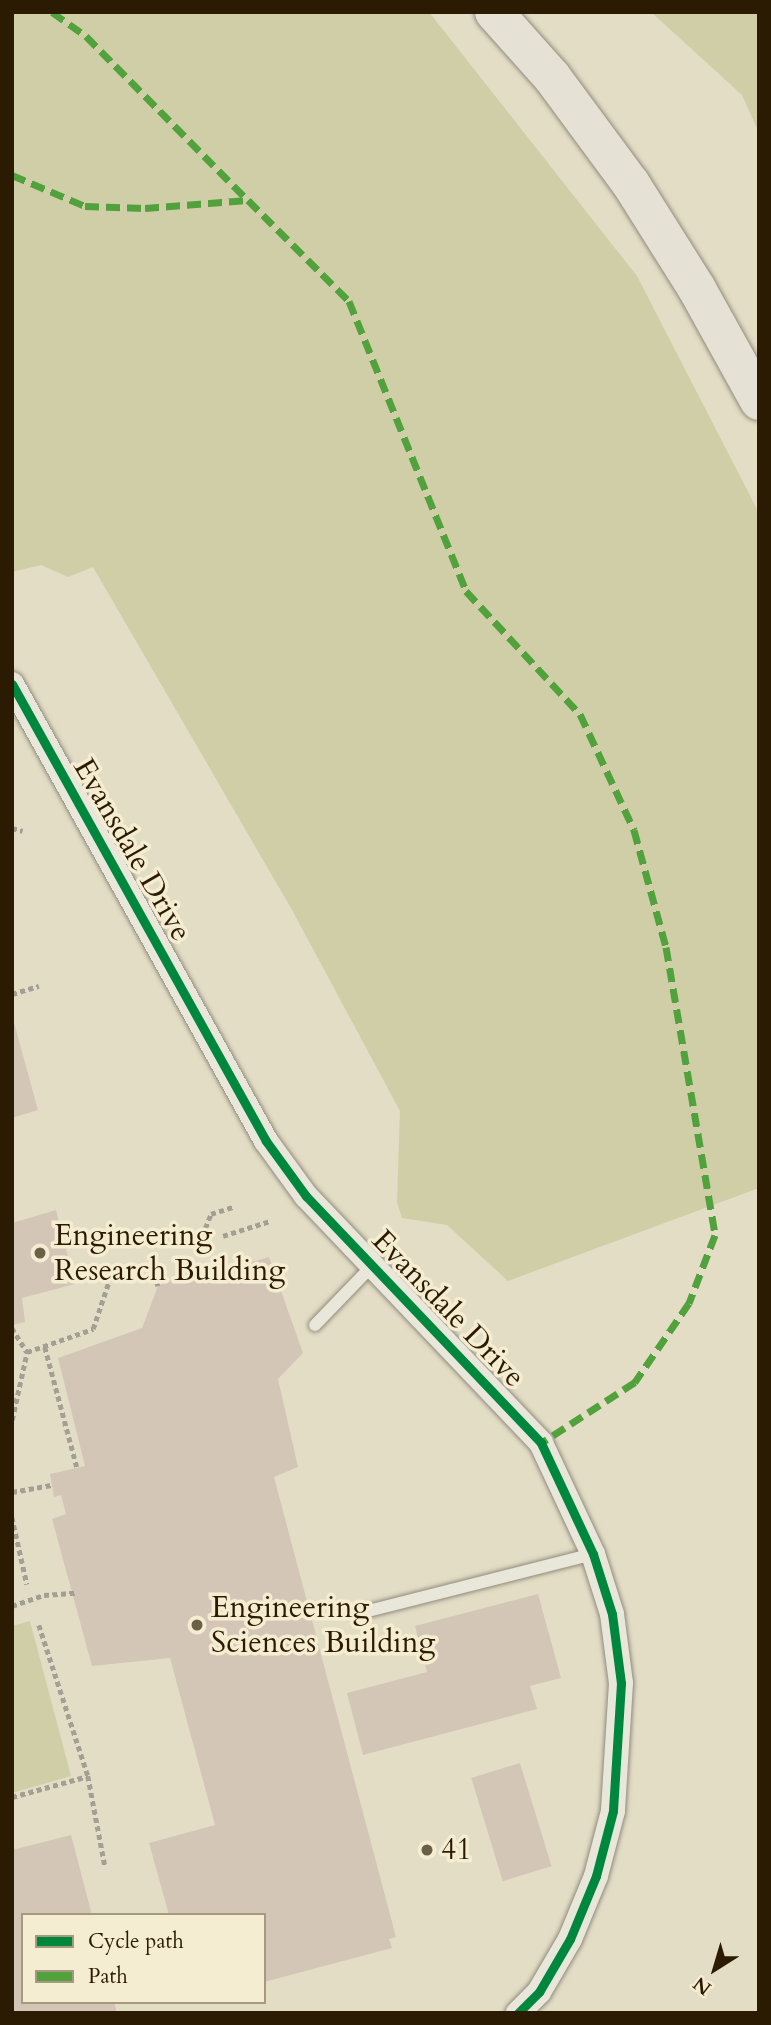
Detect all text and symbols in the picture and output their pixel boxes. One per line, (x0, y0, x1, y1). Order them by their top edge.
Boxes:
street label: Evansdale Drive (65, 752, 199, 948)
place label: Engineering Research Building (54, 1218, 285, 1288)
street label: Evansdale Drive (364, 1223, 532, 1395)
marker: Engineering Research Building (32, 1245, 48, 1261)
place label: Engineering Sciences Building (211, 1590, 435, 1660)
marker: Engineering Sciences Building (189, 1617, 205, 1633)
place label: 41 (441, 1832, 472, 1868)
marker: 41 (419, 1842, 435, 1858)
legend (21, 1913, 266, 2004)
text: Cycle path (88, 1927, 184, 1956)
north arrow (680, 1934, 750, 2004)
text: Path (88, 1962, 128, 1991)
text: N (688, 1970, 717, 2001)

